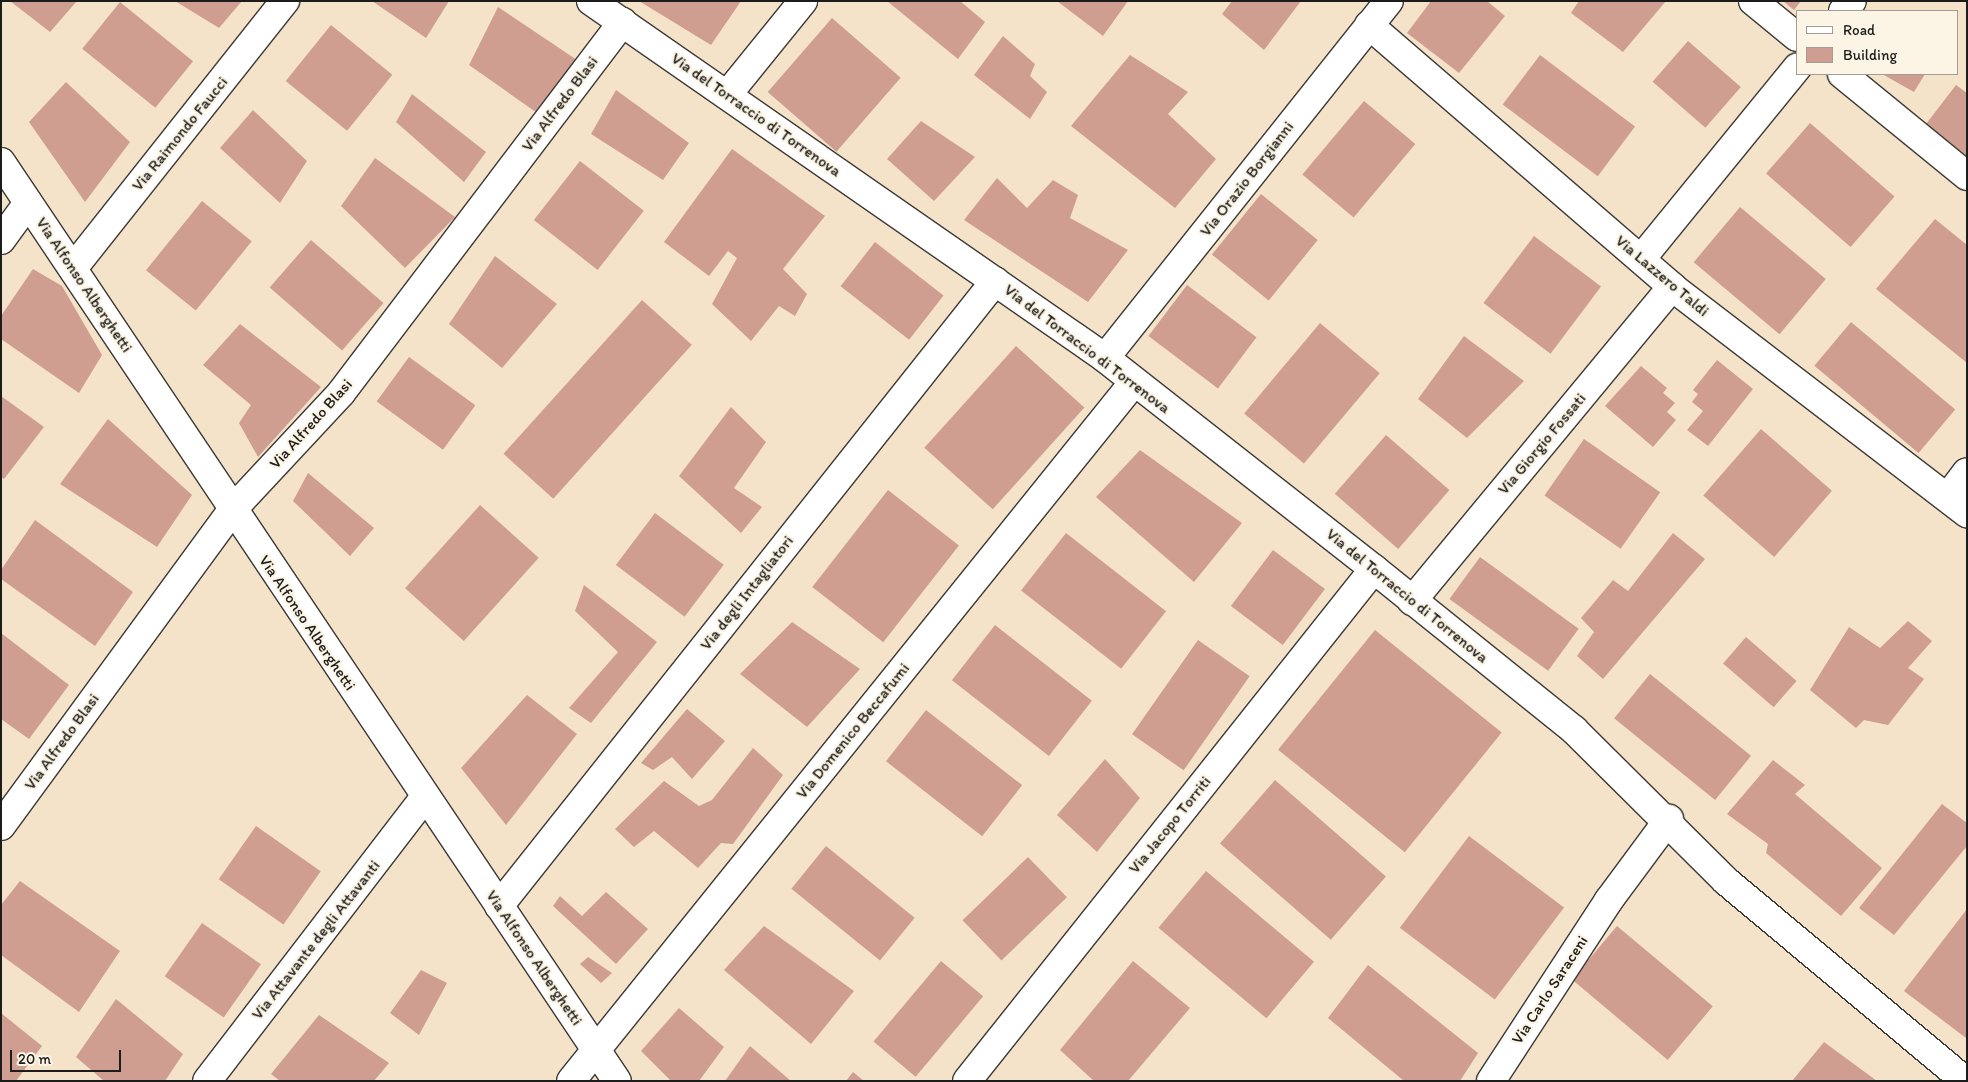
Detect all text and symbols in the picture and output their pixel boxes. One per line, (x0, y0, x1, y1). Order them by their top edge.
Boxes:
legend (1796, 10, 1958, 75)
text: Road (1843, 21, 1875, 39)
text: Building (1843, 46, 1897, 64)
street label: Via del Torraccio di Torrenova (668, 49, 844, 181)
street label: Via Alfredo Blasi (518, 52, 602, 156)
street label: Via Raimondo Faucci (128, 73, 232, 195)
street label: Via Orazio Borgianni (1196, 117, 1298, 241)
street label: Via Alfonso Alberghetti (32, 214, 136, 356)
street label: Via Lazzero Taldi (1612, 232, 1712, 320)
street label: Via del Torraccio di Torrenova (1001, 281, 1173, 417)
street label: Via Alfredo Blasi (265, 375, 357, 473)
street label: Via Giorgio Fossati (1494, 389, 1590, 499)
street label: Via del Torraccio di Torrenova (1323, 525, 1491, 667)
street label: Via degli Intagliatori (696, 532, 798, 654)
street label: Via Alfonso Alberghetti (255, 552, 359, 694)
street label: Via Domenico Beccafumi (792, 659, 914, 803)
street label: Via Alfredo Blasi (21, 690, 103, 794)
street label: Via Jacopo Torriti (1125, 773, 1215, 877)
street label: Via Attavante degli Attavanti (248, 857, 384, 1023)
street label: Via Alfonso Alberghetti (482, 887, 586, 1029)
street label: Via Carlo Saraceni (1508, 932, 1592, 1048)
scale bar (12, 1040, 124, 1072)
text: 20 m (18, 1050, 51, 1068)

